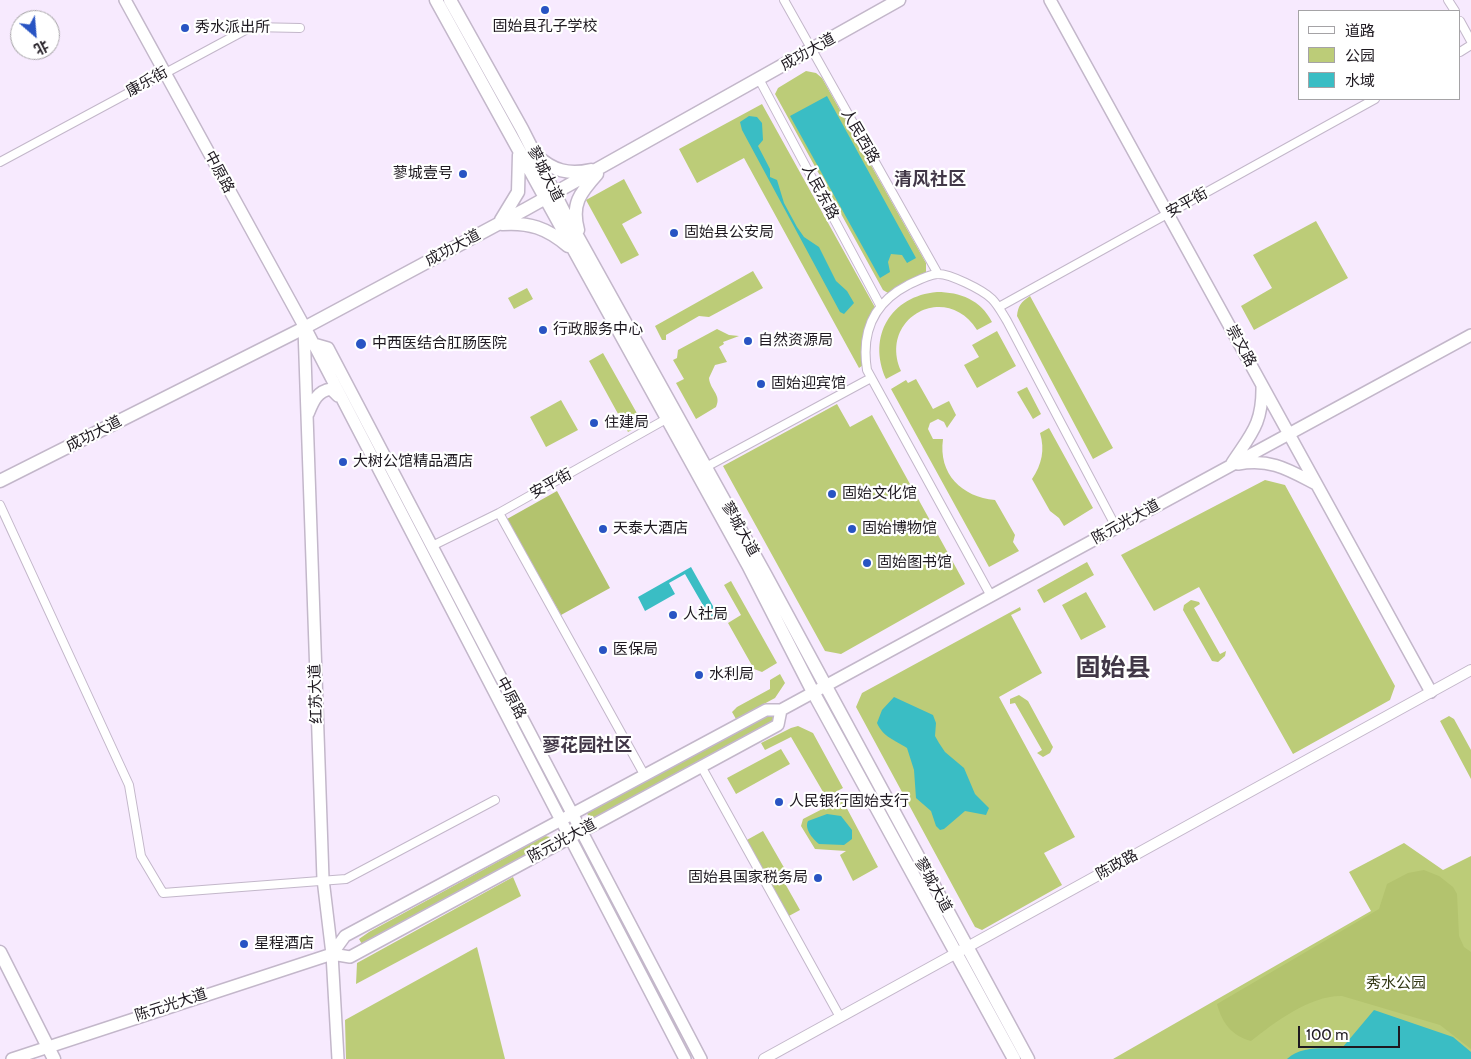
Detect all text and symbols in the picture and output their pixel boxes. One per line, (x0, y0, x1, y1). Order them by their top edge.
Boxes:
marker: 固始县孔子学校 (539, 4, 551, 16)
north arrow (10, 10, 60, 60)
legend (1298, 10, 1461, 100)
place label: 固始县孔子学校 (493, 18, 597, 36)
place label: 秀水派出所 (195, 19, 270, 37)
marker: 秀水派出所 (179, 22, 191, 34)
text: 道路 (1345, 22, 1375, 40)
street label: 成功大道 (777, 30, 839, 74)
text: 北 (31, 36, 52, 59)
text: 公园 (1345, 47, 1375, 65)
street label: 康乐街 (123, 63, 171, 101)
text: 水域 (1345, 72, 1375, 90)
street label: 人民西路 (837, 106, 883, 166)
street label: 蓼城大道 (523, 143, 567, 205)
street label: 中原路 (200, 148, 238, 196)
street label: 人民东路 (798, 161, 842, 223)
place label: 蓼城壹号 (393, 165, 453, 183)
marker: 蓼城壹号 (457, 168, 469, 180)
district label: 清风社区 (894, 169, 966, 191)
street label: 安平街 (1163, 184, 1211, 222)
place label: 固始县公安局 (684, 224, 774, 242)
street label: 成功大道 (422, 226, 484, 270)
marker: 固始县公安局 (668, 227, 680, 239)
place label: 行政服务中心 (553, 321, 643, 339)
street label: 崇文路 (1222, 322, 1260, 370)
marker: 行政服务中心 (537, 324, 549, 336)
place label: 自然资源局 (758, 332, 833, 350)
place label: 中西医结合肛肠医院 (372, 335, 507, 353)
marker: 自然资源局 (742, 335, 754, 347)
marker: 中西医结合肛肠医院 (354, 337, 368, 351)
place label: 固始迎宾馆 (771, 375, 846, 393)
marker: 固始迎宾馆 (755, 378, 767, 390)
street label: 成功大道 (63, 412, 125, 456)
place label: 住建局 (604, 414, 649, 432)
marker: 住建局 (588, 417, 600, 429)
place label: 大树公馆精品酒店 (353, 453, 473, 471)
marker: 大树公馆精品酒店 (337, 456, 349, 468)
street label: 安平街 (527, 465, 575, 503)
place label: 固始文化馆 (842, 485, 917, 503)
marker: 固始文化馆 (826, 488, 838, 500)
street label: 陈元光大道 (1089, 496, 1163, 548)
street label: 蓼城大道 (718, 498, 762, 560)
place label: 天泰大酒店 (613, 520, 688, 538)
place label: 固始博物馆 (862, 520, 937, 538)
marker: 天泰大酒店 (597, 523, 609, 535)
marker: 固始博物馆 (846, 523, 858, 535)
place label: 固始图书馆 (877, 554, 952, 572)
marker: 固始图书馆 (861, 557, 873, 569)
place label: 人社局 (683, 606, 728, 624)
marker: 人社局 (667, 609, 679, 621)
place label: 医保局 (613, 641, 658, 659)
marker: 医保局 (597, 644, 609, 656)
district label: 固始县 (1076, 654, 1150, 684)
street label: 红苏大道 (306, 664, 326, 724)
place label: 水利局 (709, 666, 754, 684)
marker: 水利局 (693, 669, 705, 681)
street label: 中原路 (492, 674, 530, 722)
district label: 蓼花园社区 (542, 735, 632, 757)
place label: 人民银行固始支行 (789, 793, 909, 811)
marker: 人民银行固始支行 (773, 796, 785, 808)
street label: 陈元光大道 (525, 815, 599, 867)
street label: 陈政路 (1093, 846, 1141, 884)
street label: 蓼城大道 (911, 854, 955, 916)
place label: 固始县国家税务局 (688, 869, 808, 887)
marker: 固始县国家税务局 (812, 872, 824, 884)
place label: 星程酒店 (254, 935, 314, 953)
marker: 星程酒店 (238, 938, 250, 950)
park label: 秀水公园 (1366, 975, 1426, 993)
street label: 陈元光大道 (133, 985, 209, 1025)
scale bar (1301, 1016, 1404, 1048)
text: 100 m (1306, 1026, 1348, 1044)

